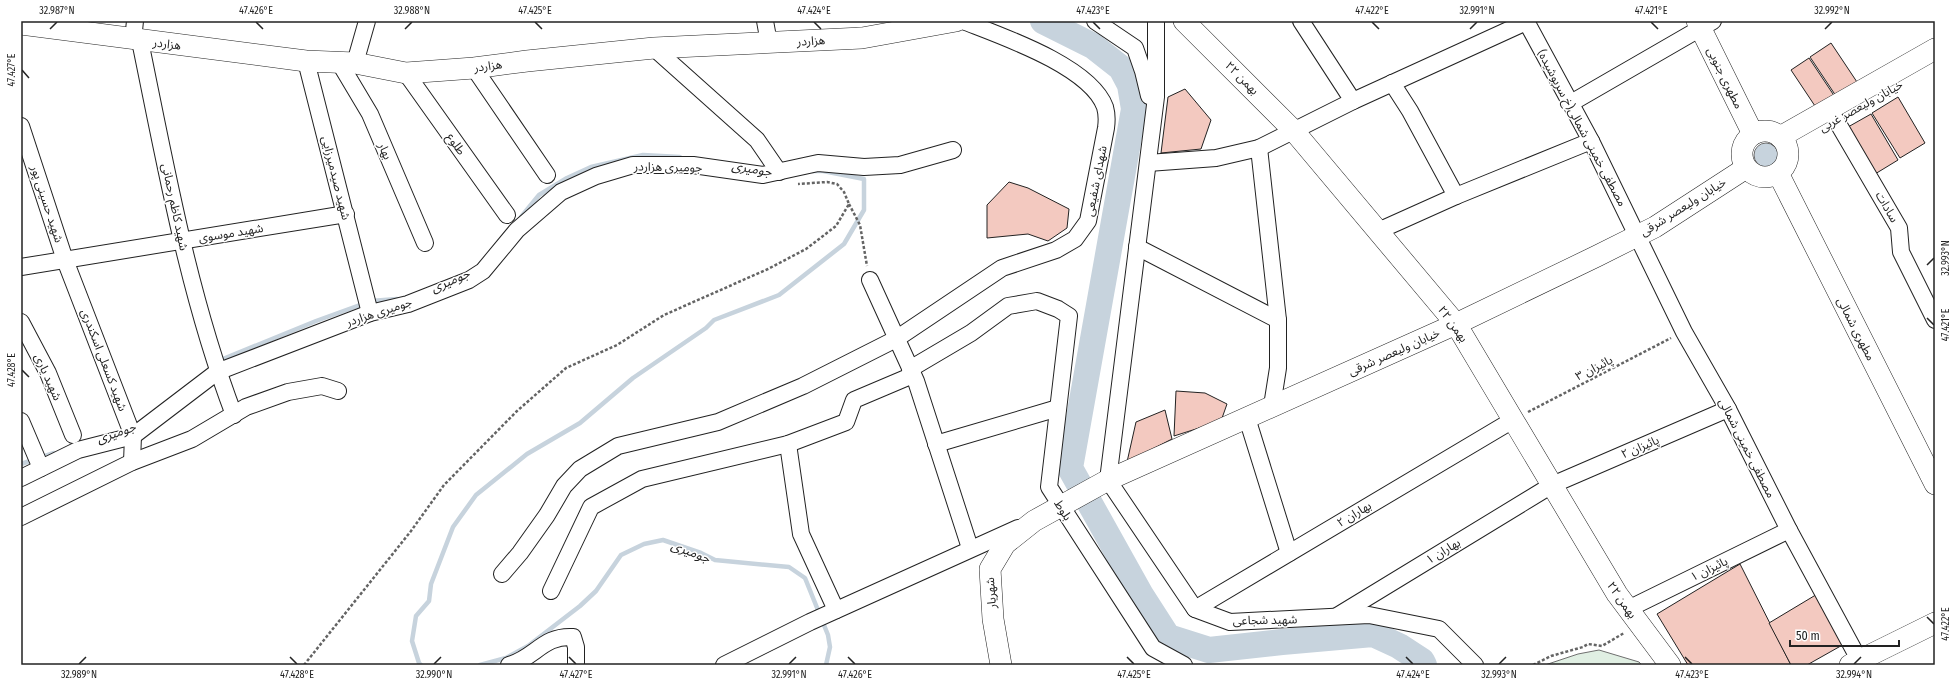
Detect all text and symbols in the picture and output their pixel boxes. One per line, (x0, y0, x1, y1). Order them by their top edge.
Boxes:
text: 32.987°N (39, 5, 75, 17)
text: 47.426°E (239, 5, 273, 17)
text: 32.988°N (394, 5, 430, 17)
text: 47.425°E (518, 5, 552, 17)
text: 47.424°E (797, 5, 831, 17)
text: 47.423°E (1076, 5, 1110, 17)
text: 47.422°E (1355, 5, 1389, 17)
text: 32.991°N (1460, 5, 1494, 17)
text: 47.421°E (1635, 5, 1668, 17)
text: 32.992°N (1814, 5, 1850, 17)
street label: هزاردر (795, 33, 826, 49)
street label: هزاردر (151, 35, 182, 53)
street label: مطهری جنوبی (1704, 45, 1746, 111)
street label: مصطفی خمینی شمالی(خ سرپوشیده) (1533, 47, 1629, 210)
text: 47.427°E (6, 53, 18, 87)
street label: هزاردر (472, 57, 503, 75)
street label: ۲۲ بهمن (1222, 58, 1262, 98)
street label: خیابان ولیعصر غربی (1817, 77, 1905, 135)
street label: طلوع (442, 130, 468, 159)
street label: شهید صیدمیرزایی (319, 135, 353, 221)
street label: بهار (375, 139, 395, 162)
street label: شهدای شفیعی (1082, 145, 1110, 217)
water label: جومیری (730, 158, 773, 180)
street label: جومیری هزاردر (633, 159, 702, 175)
street label: شهید کاظم رحمانی (157, 162, 191, 252)
street label: شهید حسینی پور (27, 163, 66, 245)
street label: خیابان ولیعصر شرقی (1637, 175, 1729, 239)
street label: سادات (1873, 189, 1901, 225)
street label: شهید موسوی (198, 221, 264, 245)
text: 32.993°N (1940, 240, 1952, 276)
water label: جومیری (429, 266, 472, 296)
street label: جومیری هزاردر (343, 295, 414, 330)
street label: مطهری شمالی (1834, 295, 1878, 363)
street label: ۲۲ بهمن (1435, 303, 1471, 345)
street label: شهید کسعلی اسکندری (78, 307, 130, 413)
text: 47.421°E (1940, 308, 1952, 341)
street label: خیابان ولیعصر شرقی (1346, 325, 1442, 379)
street label: شهید یاری (31, 351, 65, 403)
text: 47.428°E (6, 353, 18, 387)
street label: پائیزان ۳ (1573, 353, 1616, 384)
street label: مصطفی خمینی شمالی (1716, 396, 1778, 500)
water label: جومیری (95, 419, 138, 447)
street label: پائیزان ۲ (1619, 433, 1662, 462)
street label: بلوط (1051, 497, 1075, 523)
street label: بهاران ۲ (1334, 498, 1374, 530)
street label: بهاران ۱ (1423, 535, 1463, 567)
water label: جومیری (669, 537, 713, 567)
street label: پائیزان ۱ (1688, 554, 1731, 585)
street label: شهریار (983, 577, 999, 610)
street label: ۲۲ بهمن (1604, 579, 1640, 621)
text: 47.422°E (1940, 607, 1952, 641)
street label: شهید شجاعی (1233, 612, 1297, 628)
scale bar (1790, 622, 1899, 648)
text: 50 m (1796, 629, 1820, 643)
text: 32.989°N (61, 669, 97, 681)
text: 47.428°E (280, 669, 314, 681)
text: 32.990°N (416, 669, 452, 681)
text: 47.427°E (559, 669, 593, 681)
text: 32.991°N (772, 669, 806, 681)
text: 47.426°E (838, 669, 872, 681)
text: 47.425°E (1117, 669, 1151, 681)
text: 47.424°E (1396, 669, 1430, 681)
text: 32.993°N (1481, 669, 1517, 681)
text: 47.423°E (1675, 669, 1709, 681)
text: 32.994°N (1836, 669, 1872, 681)

